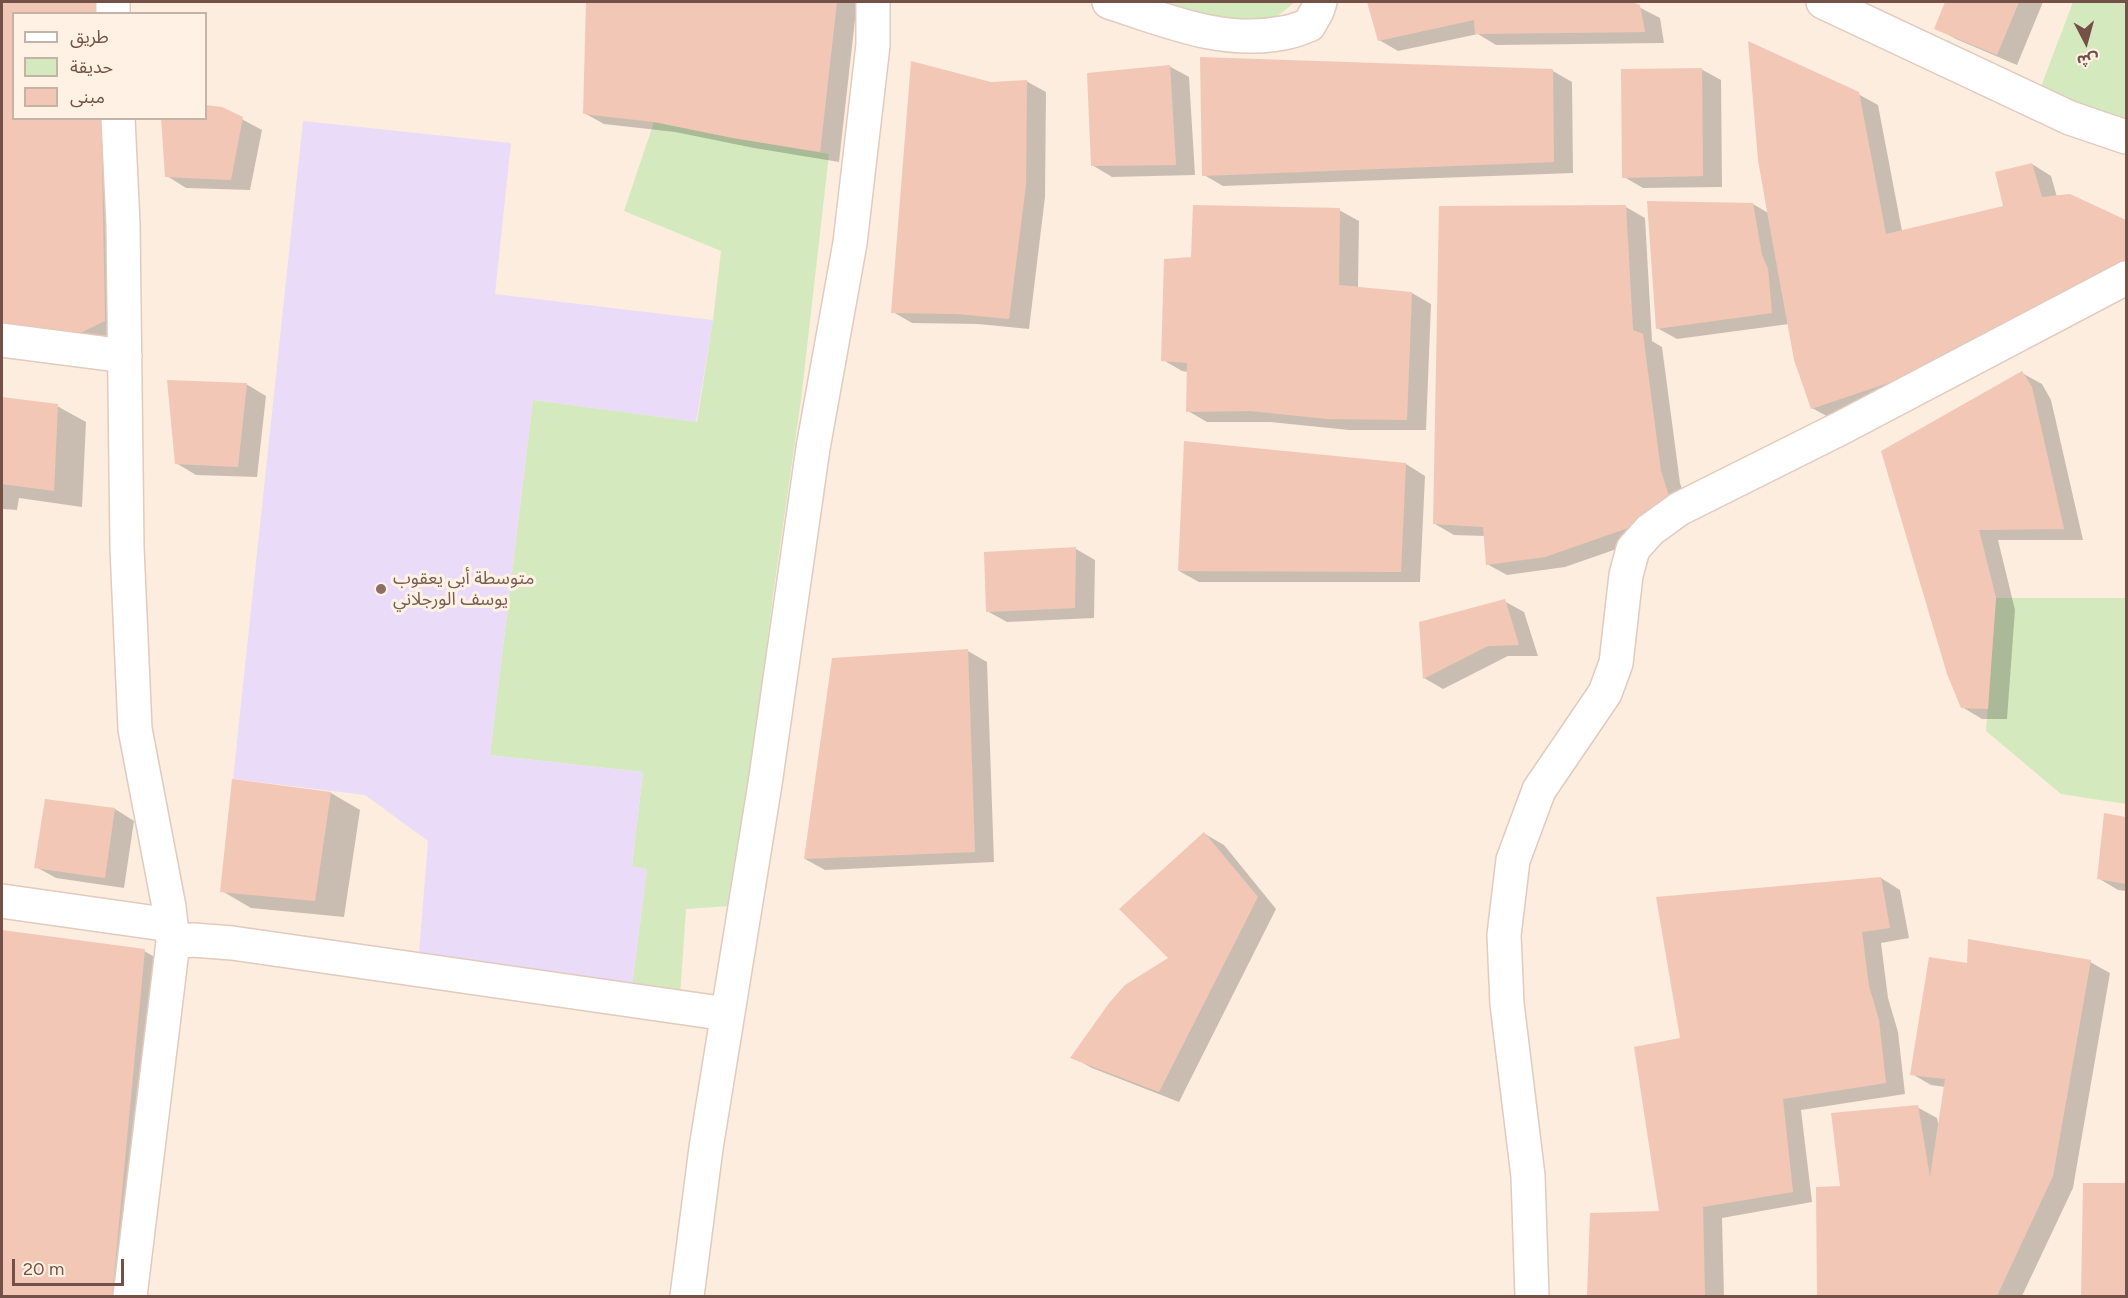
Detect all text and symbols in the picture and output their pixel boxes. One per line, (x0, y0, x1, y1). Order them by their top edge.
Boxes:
legend (12, 12, 207, 120)
north arrow (2056, 12, 2116, 72)
text: طريق (70, 26, 109, 48)
text: ش (2076, 50, 2100, 71)
text: حديقة (70, 56, 113, 78)
text: مبنى (70, 86, 105, 108)
place label: متوسطة أبي يعقوب يوسف الورجلاني (393, 568, 535, 610)
marker: متوسطة أبي يعقوب يوسف الورجلاني (374, 582, 388, 596)
scale bar (15, 1247, 128, 1285)
text: 20 m (23, 1258, 64, 1280)

